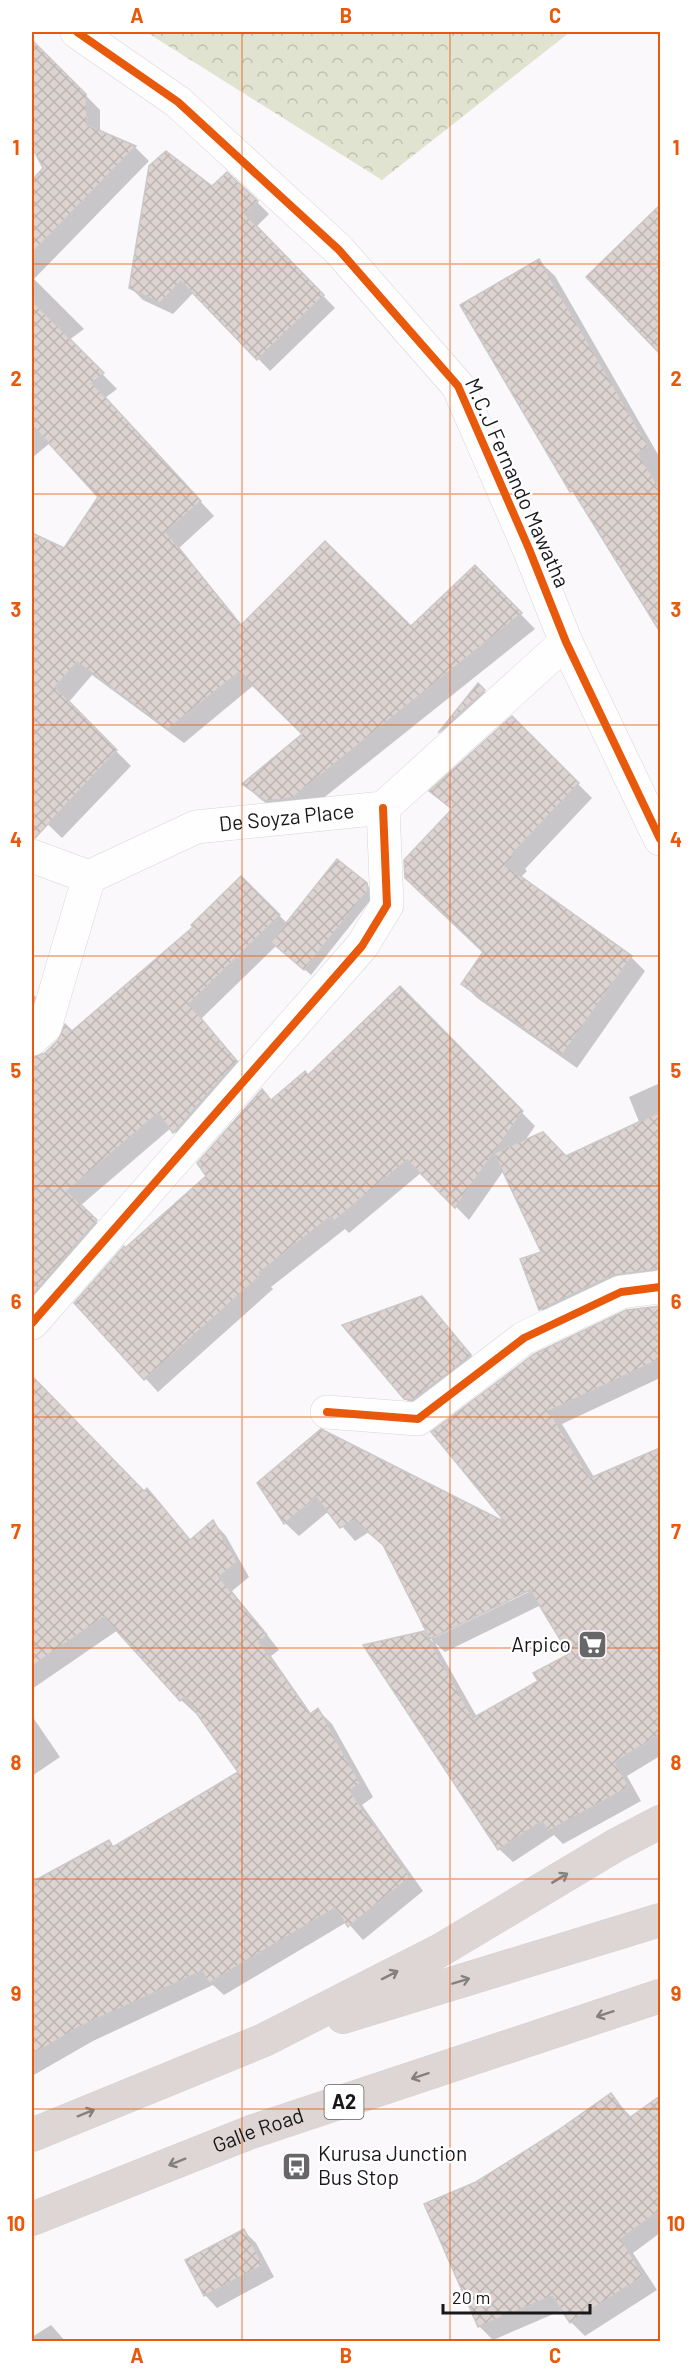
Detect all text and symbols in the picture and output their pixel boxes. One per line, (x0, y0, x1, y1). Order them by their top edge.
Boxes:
text: A (130, 3, 144, 27)
text: B (340, 3, 352, 27)
text: C (549, 3, 561, 27)
text: 1 (12, 135, 20, 159)
text: 1 (672, 135, 680, 159)
text: 2 (10, 366, 22, 390)
text: 2 (670, 366, 682, 390)
street label: M.C.J Fernando Mawatha (461, 374, 576, 591)
text: 3 (11, 597, 21, 621)
text: 3 (671, 597, 681, 621)
street label: De Soyza Place (218, 797, 355, 836)
text: 4 (10, 827, 22, 851)
text: 4 (670, 827, 682, 851)
text: 5 (11, 1058, 22, 1082)
text: 5 (671, 1058, 682, 1082)
text: 6 (11, 1289, 22, 1313)
text: 6 (671, 1289, 682, 1313)
text: 7 (11, 1519, 21, 1543)
text: 7 (671, 1519, 681, 1543)
supermarket icon: Arpico (576, 1629, 608, 1661)
place label: Arpico (511, 1631, 571, 1656)
text: 8 (11, 1750, 22, 1774)
text: 8 (671, 1750, 682, 1774)
one-way arrow (551, 1872, 568, 1884)
one-way arrow (381, 1969, 399, 1980)
one-way arrow (451, 1975, 470, 1986)
text: 9 (11, 1981, 21, 2005)
text: 9 (671, 1981, 681, 2005)
one-way arrow (596, 2010, 615, 2021)
one-way arrow (411, 2072, 430, 2083)
road number: A2 (324, 2085, 364, 2119)
street label: Galle Road (209, 2101, 307, 2157)
one-way arrow (76, 2107, 94, 2118)
place label: Kurusa Junction Bus Stop (318, 2140, 467, 2189)
bus stop icon: Kurusa Junction Bus Stop (281, 2150, 313, 2182)
one-way arrow (168, 2157, 186, 2168)
text: 10 (7, 2211, 25, 2235)
text: 10 (667, 2211, 685, 2235)
scale bar (443, 2277, 590, 2315)
text: 20 m (452, 2286, 490, 2308)
text: A (130, 2343, 144, 2367)
text: B (340, 2343, 352, 2367)
text: C (549, 2343, 561, 2367)

